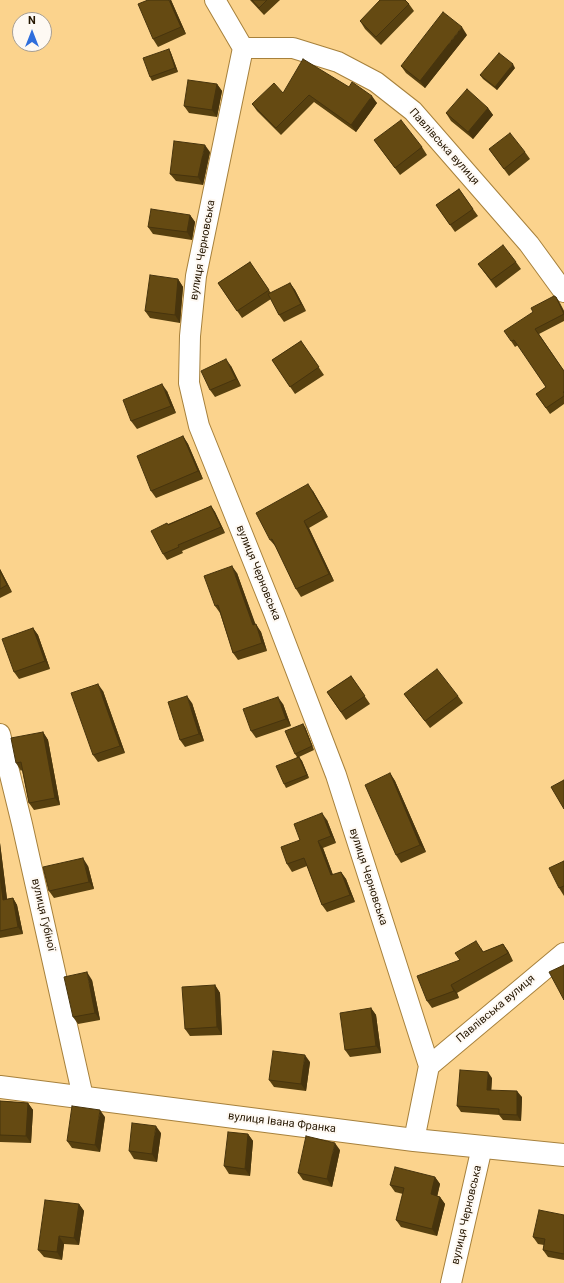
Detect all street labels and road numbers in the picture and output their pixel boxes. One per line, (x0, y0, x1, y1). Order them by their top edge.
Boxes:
street label: Павлівська вулиця (406, 106, 482, 188)
street label: вулиця Черновська (188, 199, 218, 301)
street label: вулиця Черновська (233, 524, 283, 622)
street label: вулиця Черновська (346, 827, 390, 927)
street label: вулиця Губіної (28, 877, 58, 953)
street label: Павлівська вулиця (454, 972, 538, 1046)
street label: вулиця Івана Франка (227, 1110, 337, 1136)
street label: вулиця Черновська (449, 1164, 485, 1266)

